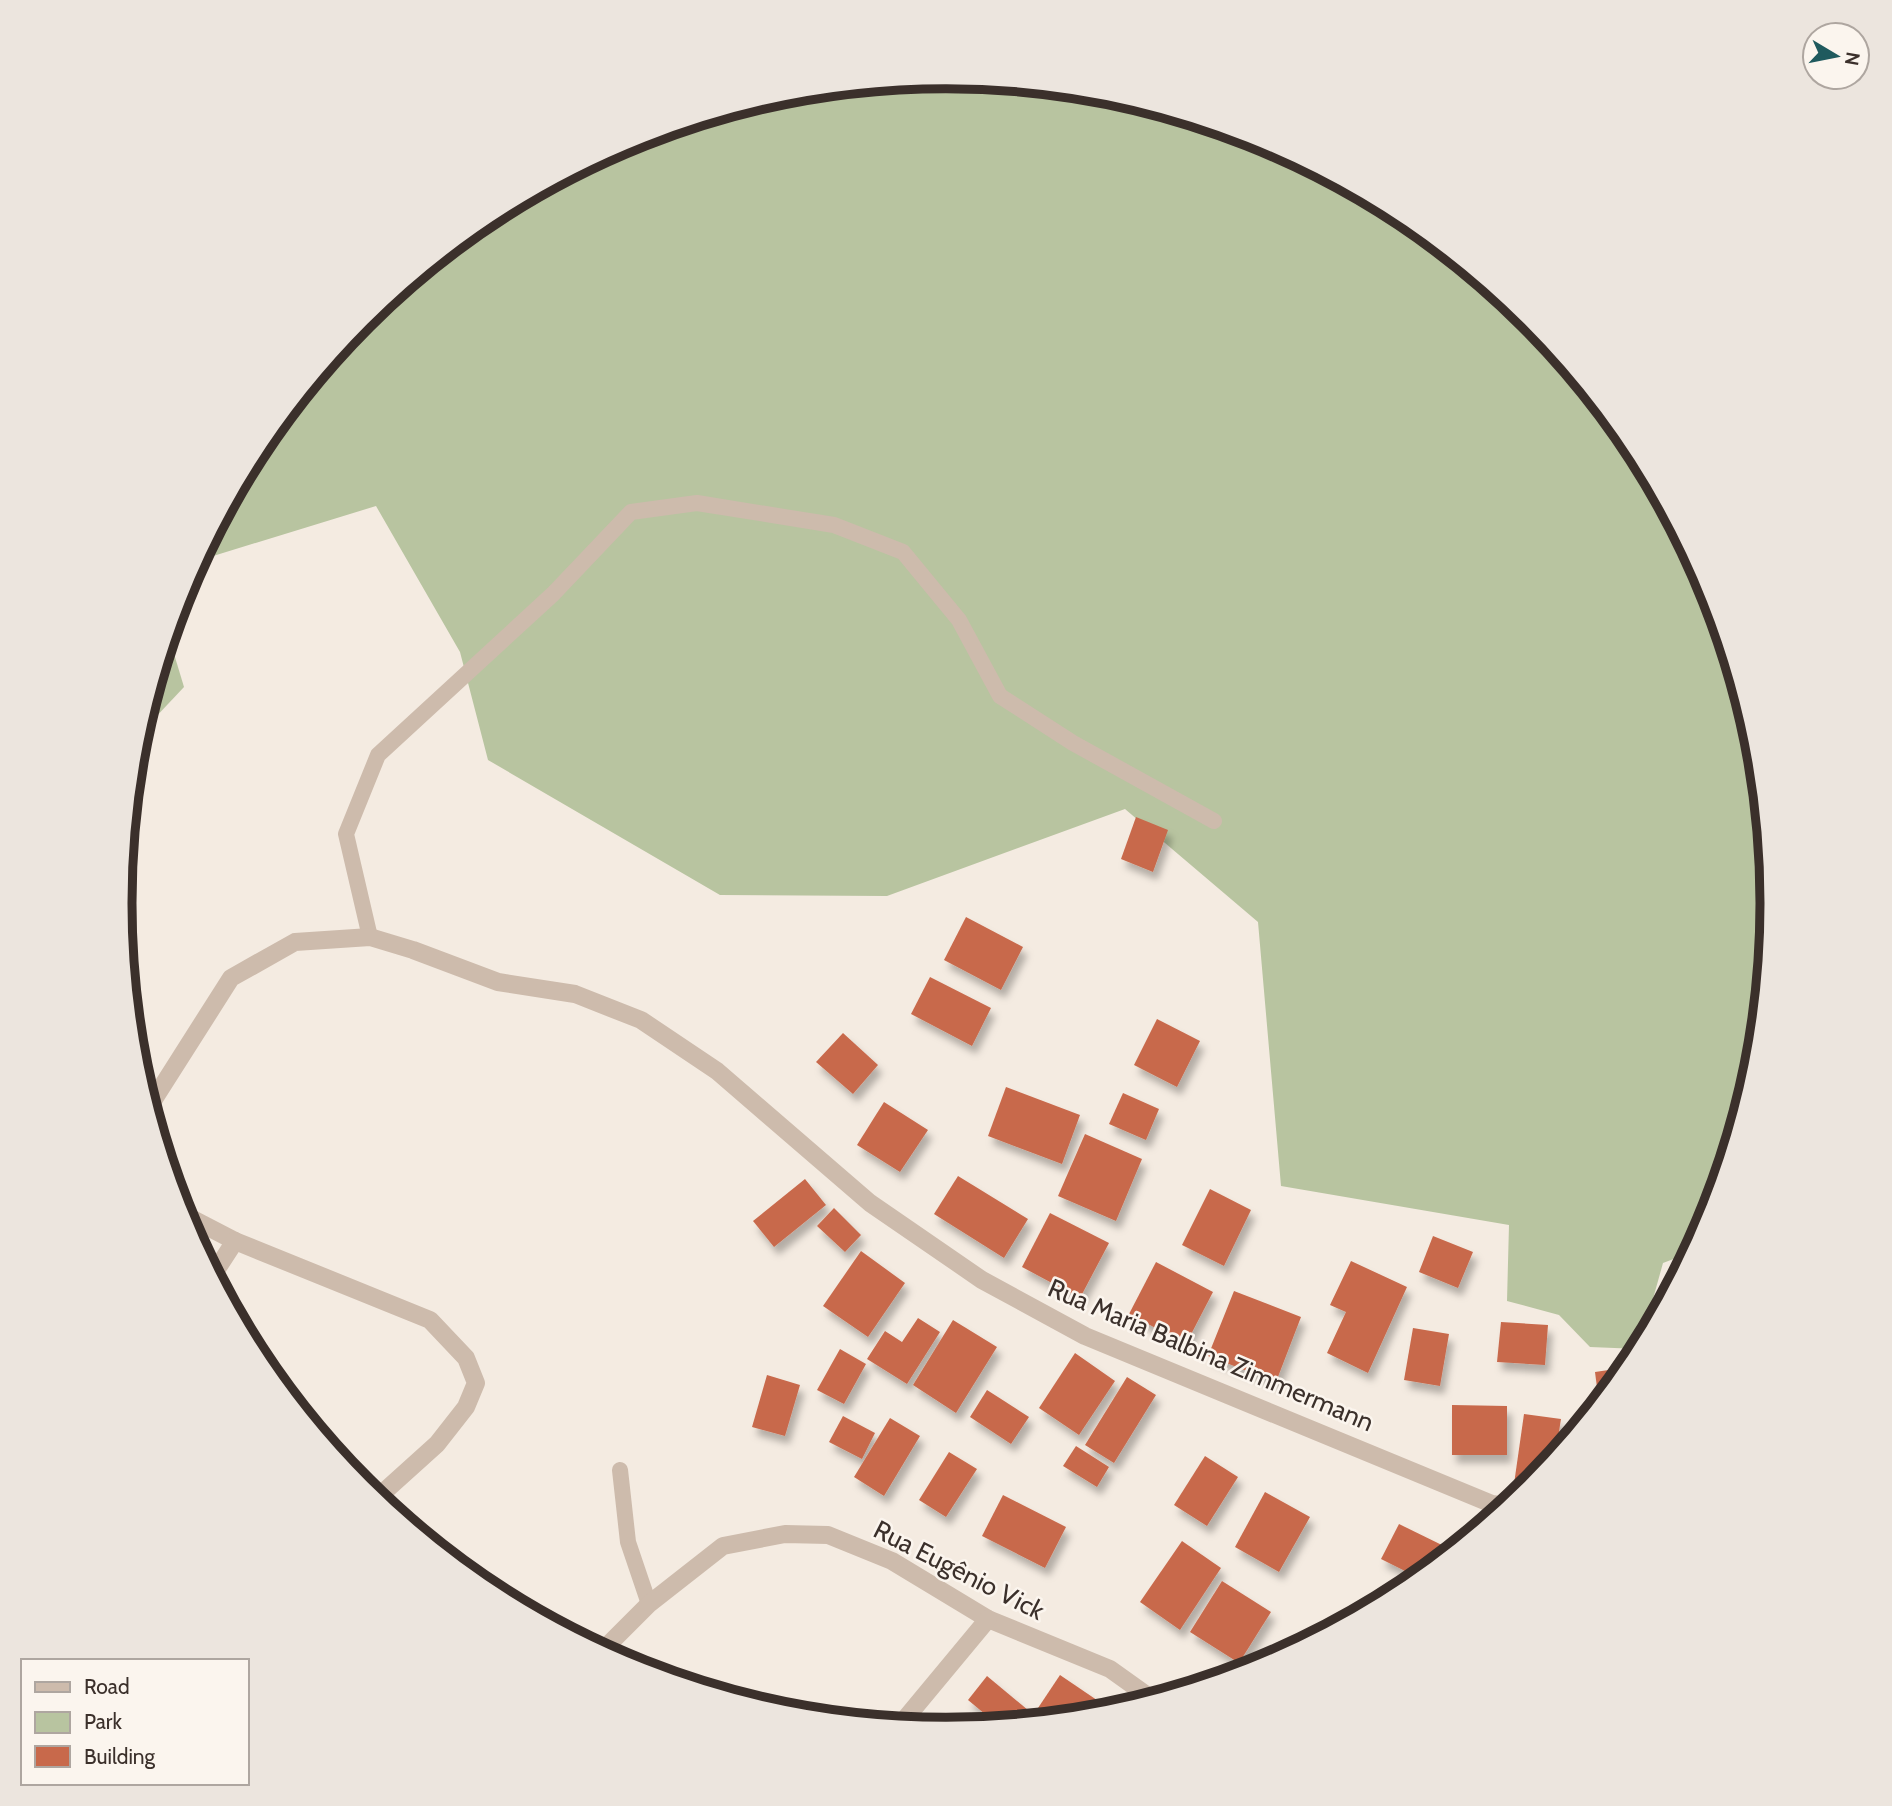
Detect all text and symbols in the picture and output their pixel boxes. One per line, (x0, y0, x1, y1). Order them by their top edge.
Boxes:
north arrow (1801, 21, 1871, 91)
text: N (1840, 50, 1865, 67)
street label: Rua Maria Balbina Zimmermann (1043, 1272, 1379, 1438)
street label: Rua Eugênio Vick (868, 1513, 1050, 1627)
legend (21, 1659, 248, 1785)
text: Road (84, 1674, 130, 1699)
text: Park (84, 1709, 122, 1734)
text: Building (84, 1744, 156, 1769)

